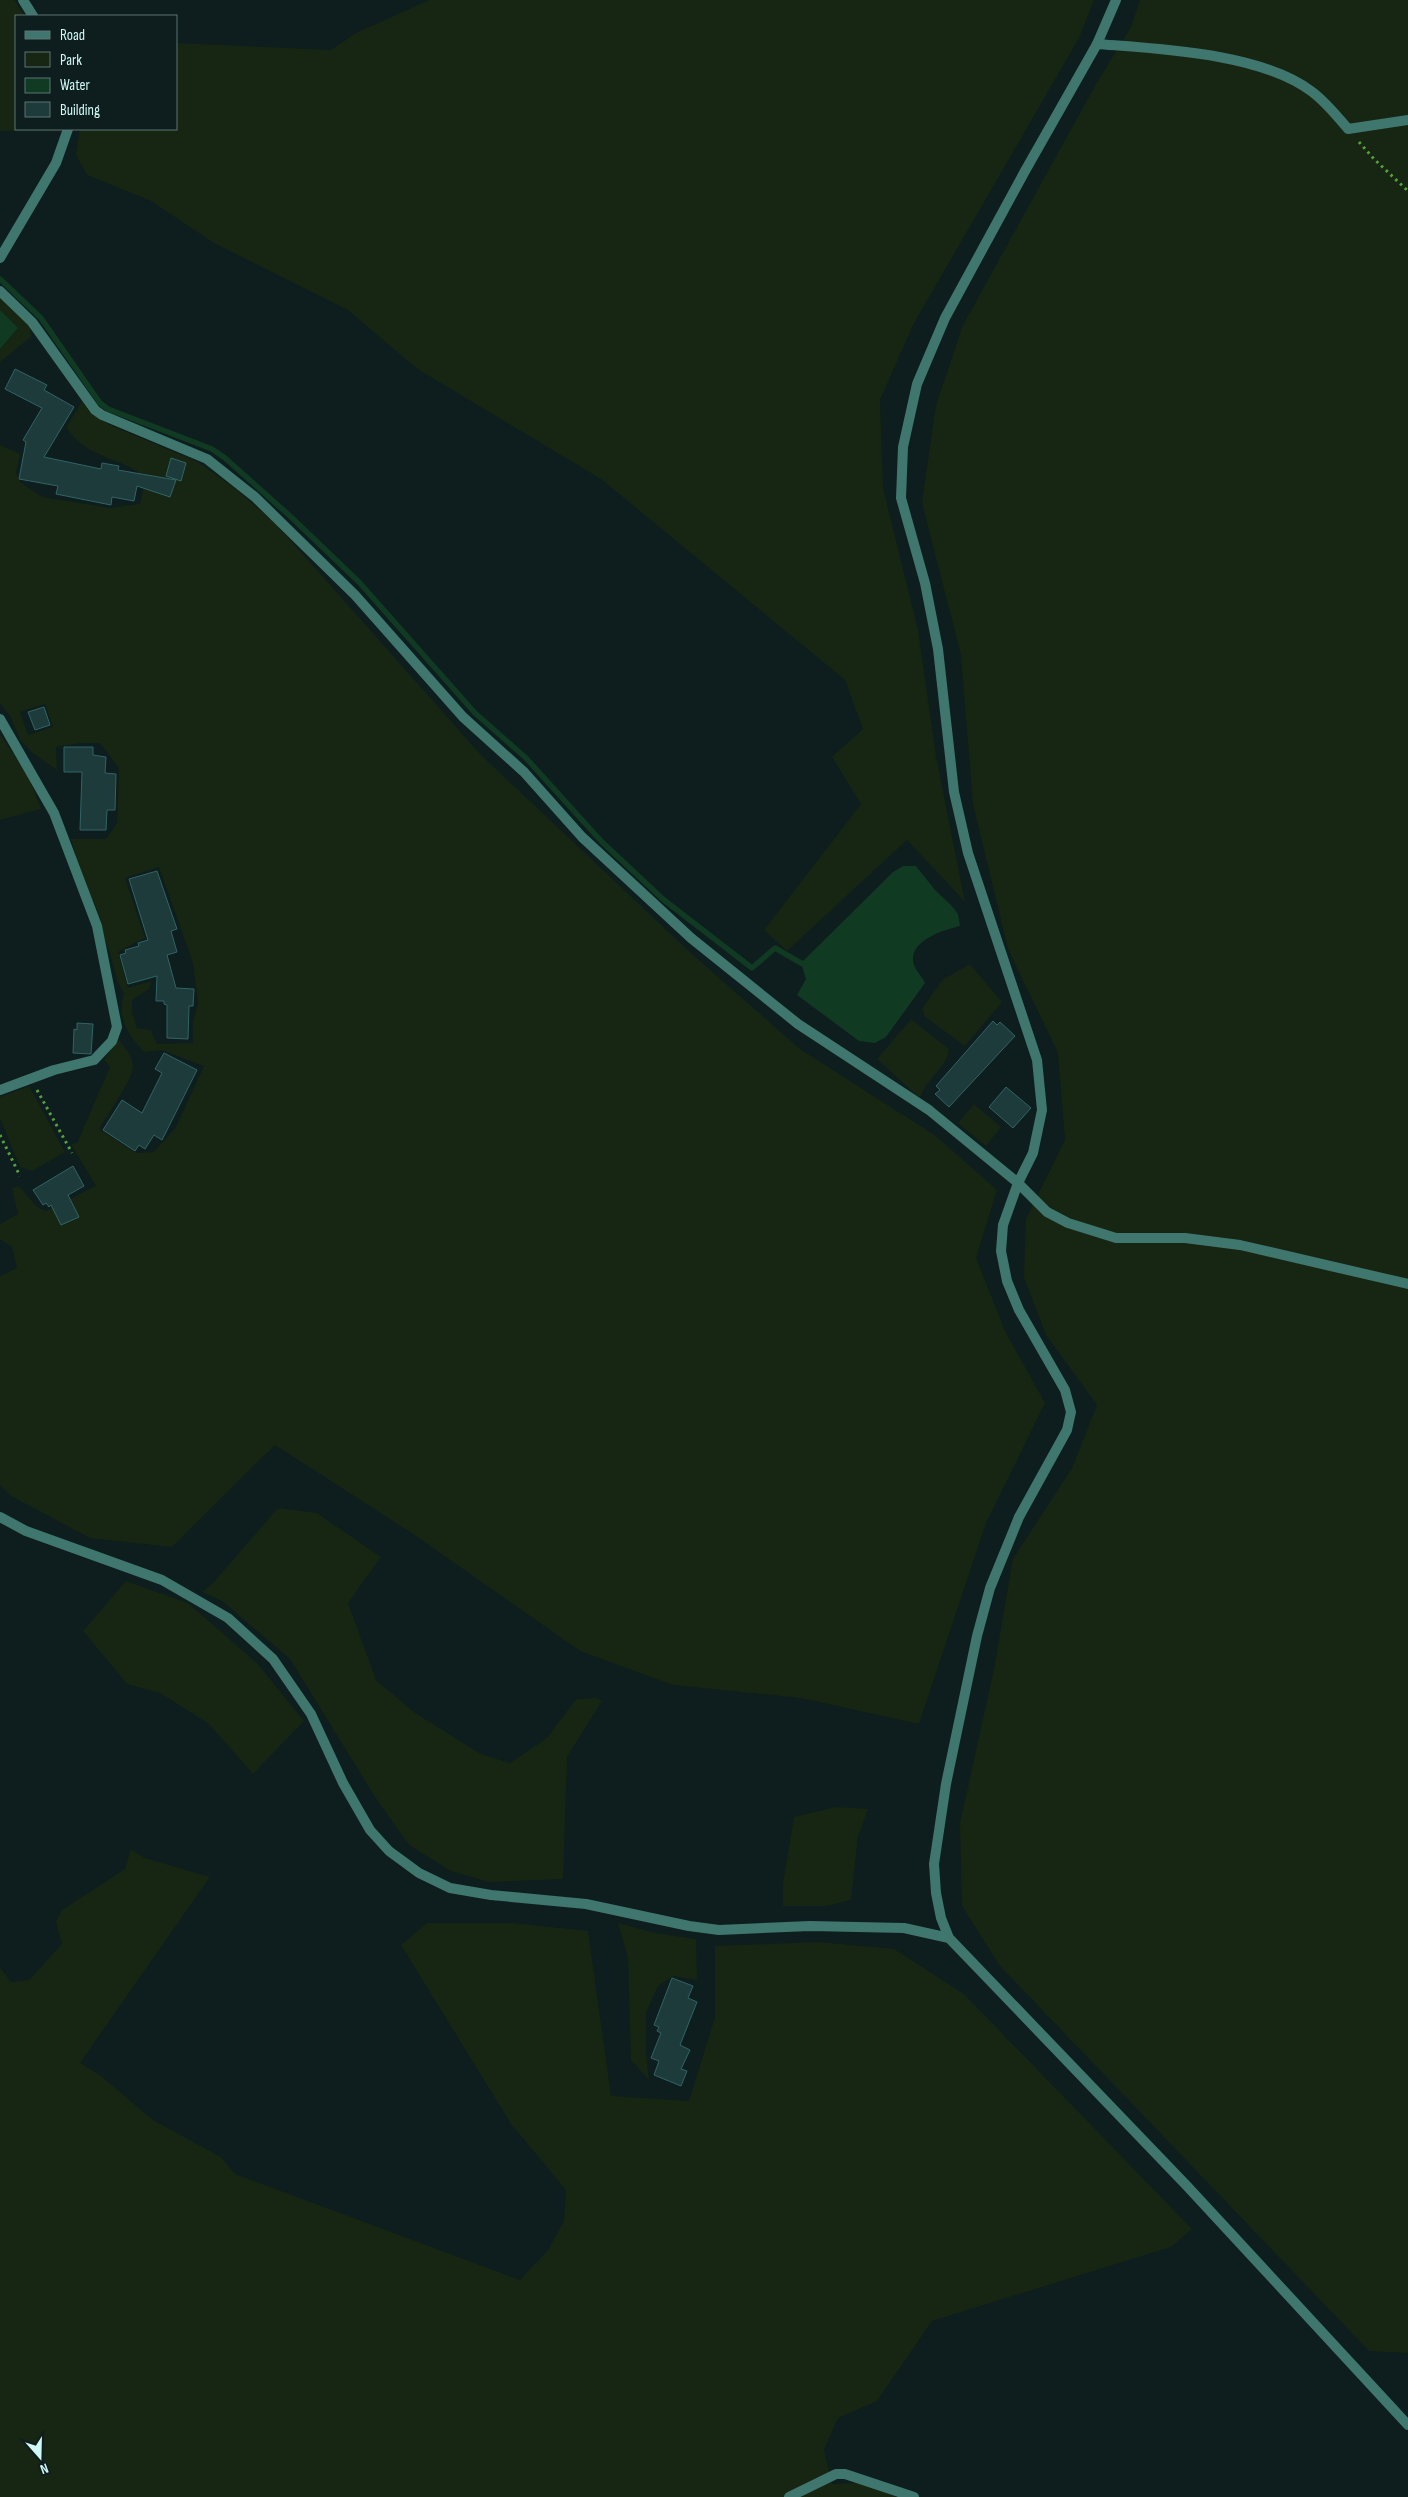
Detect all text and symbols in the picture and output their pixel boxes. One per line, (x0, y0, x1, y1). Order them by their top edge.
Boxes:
legend (15, 15, 178, 130)
text: Road (60, 26, 85, 45)
text: Park (60, 51, 82, 70)
text: Water (60, 76, 91, 95)
text: Building (60, 101, 100, 120)
north arrow (15, 2432, 65, 2482)
text: N (38, 2459, 51, 2478)

